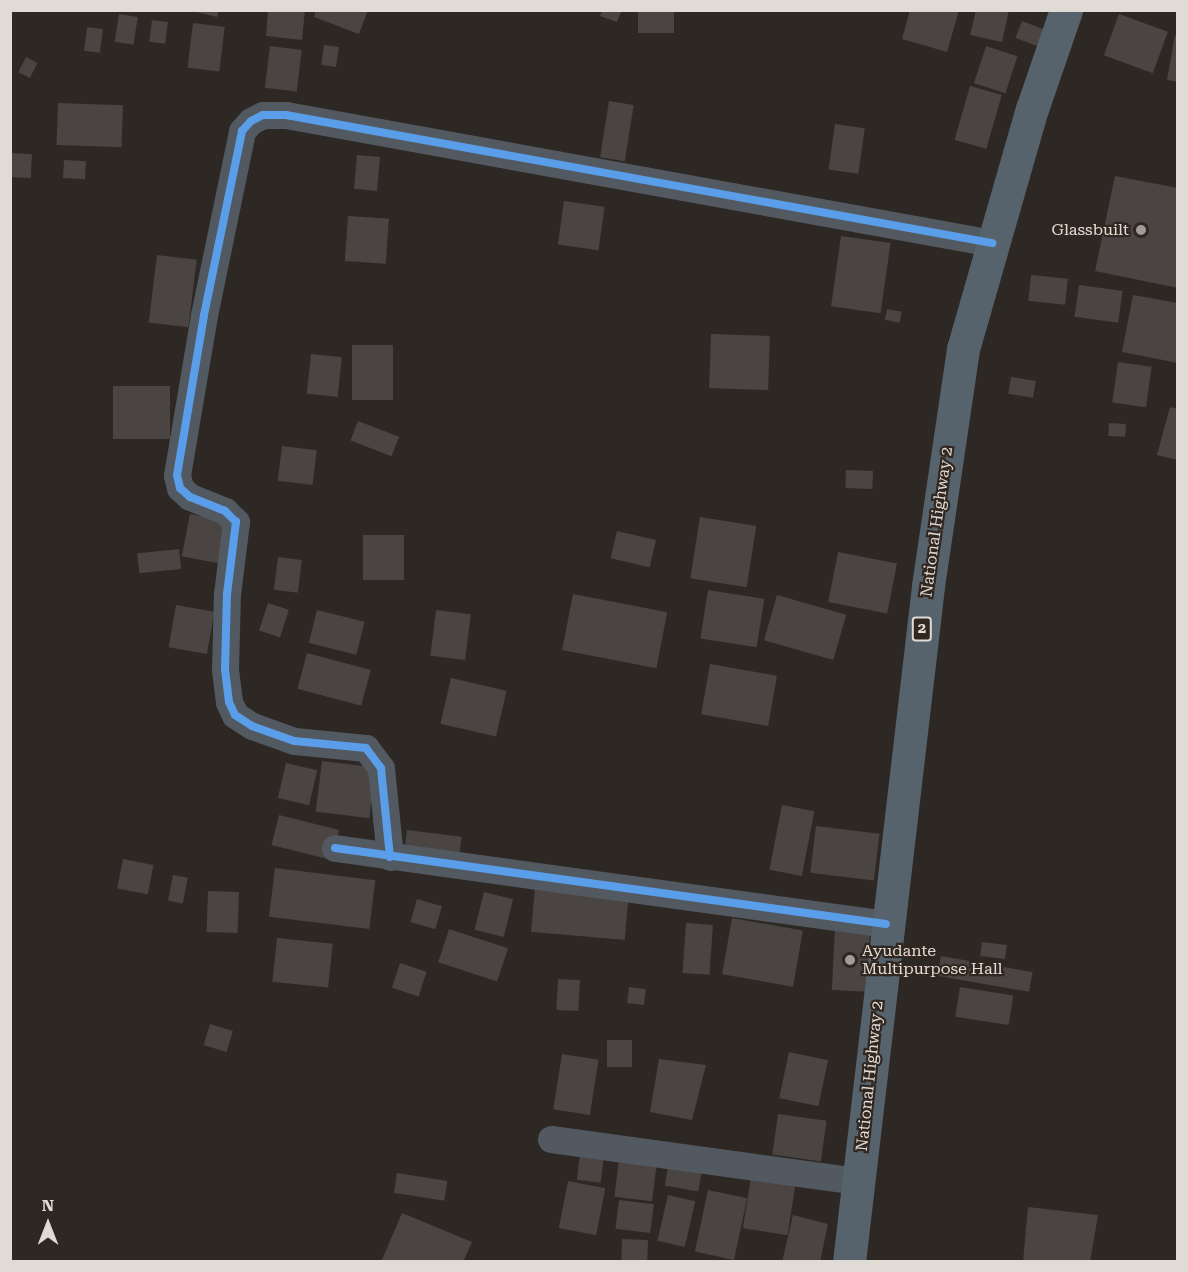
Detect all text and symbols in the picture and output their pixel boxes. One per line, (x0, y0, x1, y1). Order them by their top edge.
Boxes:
place label: Glassbuilt (1052, 220, 1129, 240)
marker: Glassbuilt (1134, 223, 1148, 237)
street label: National Highway 2 (917, 446, 957, 598)
road number: 2 (912, 617, 932, 641)
place label: Ayudante Multipurpose Hall (862, 941, 1003, 979)
marker: Ayudante Multipurpose Hall (843, 953, 857, 967)
street label: National Highway 2 (853, 1000, 887, 1152)
north arrow (18, 1194, 78, 1254)
text: N (42, 1196, 54, 1215)

